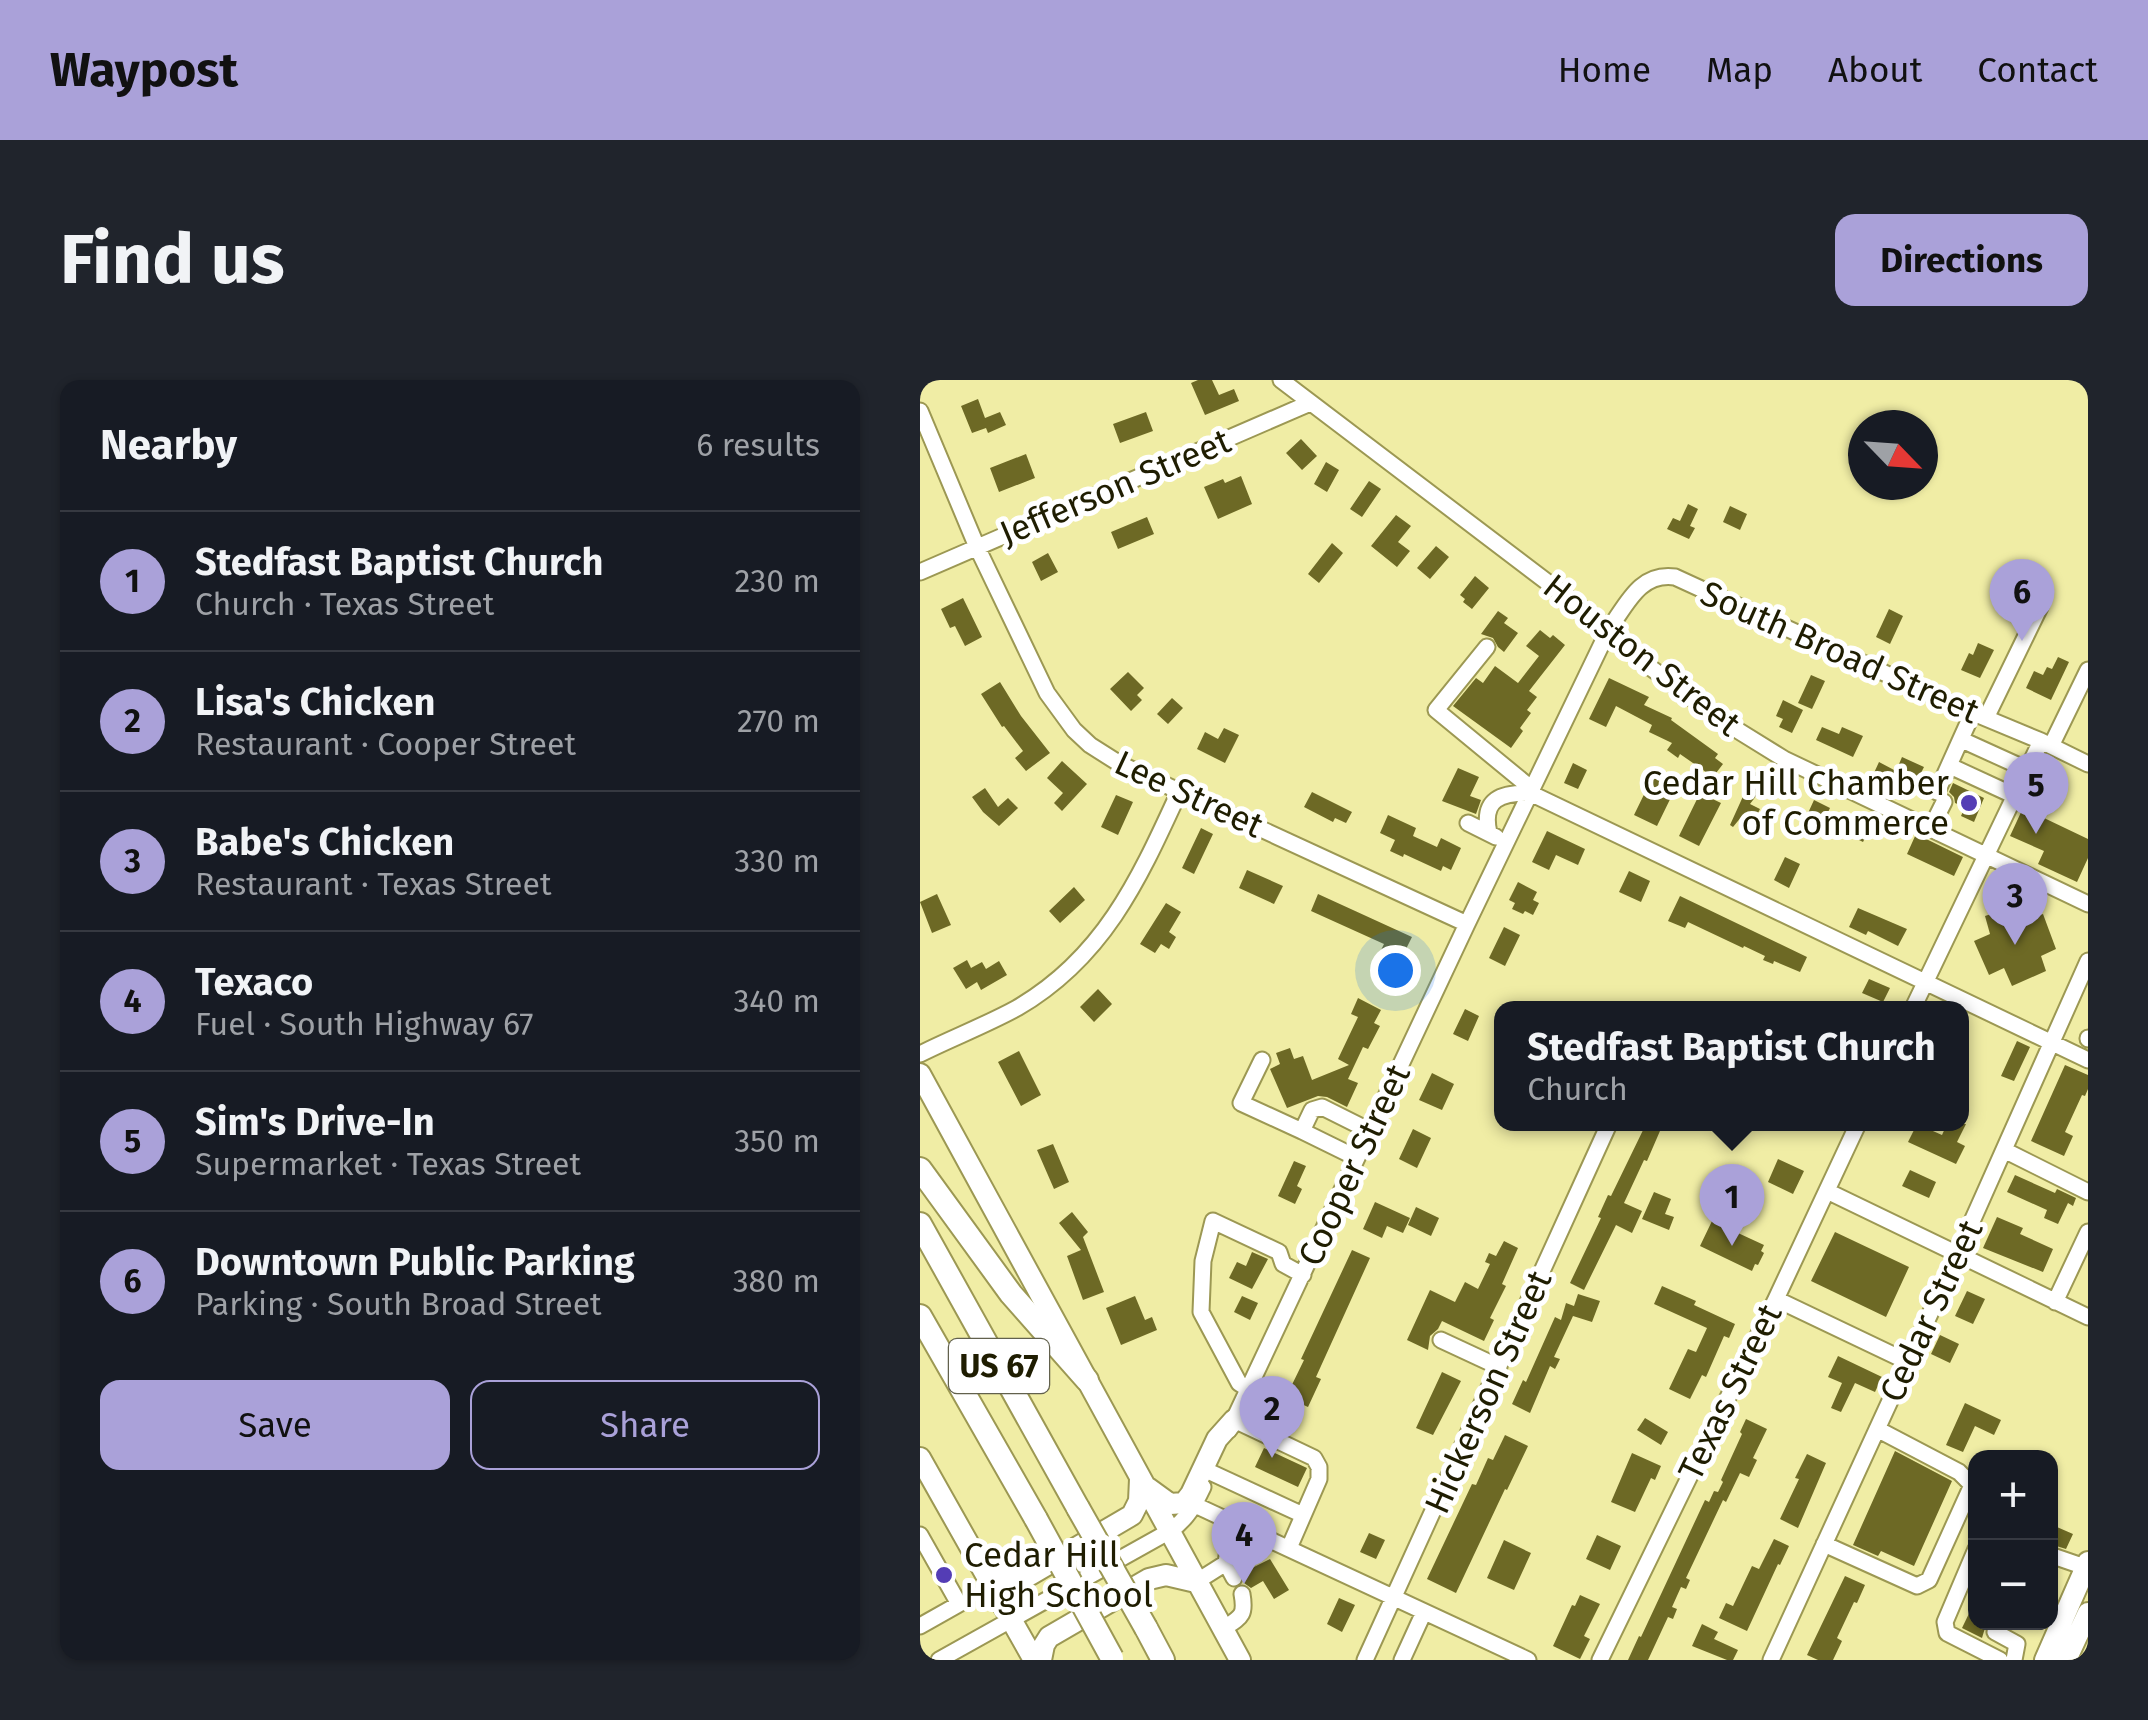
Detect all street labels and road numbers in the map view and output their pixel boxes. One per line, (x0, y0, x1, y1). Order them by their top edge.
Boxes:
street label: Jefferson Street (993, 419, 1237, 554)
street label: Houston Street (1535, 565, 1749, 745)
street label: South Broad Street (1694, 572, 1986, 732)
street label: Lee Street (1108, 741, 1270, 847)
street label: Cooper Street (1289, 1057, 1419, 1272)
street label: Cedar Street (1871, 1213, 1992, 1409)
street label: Hickerson Street (1416, 1264, 1561, 1520)
street label: Texas Street (1669, 1297, 1791, 1487)
road number: US 67 (949, 1339, 1049, 1393)

